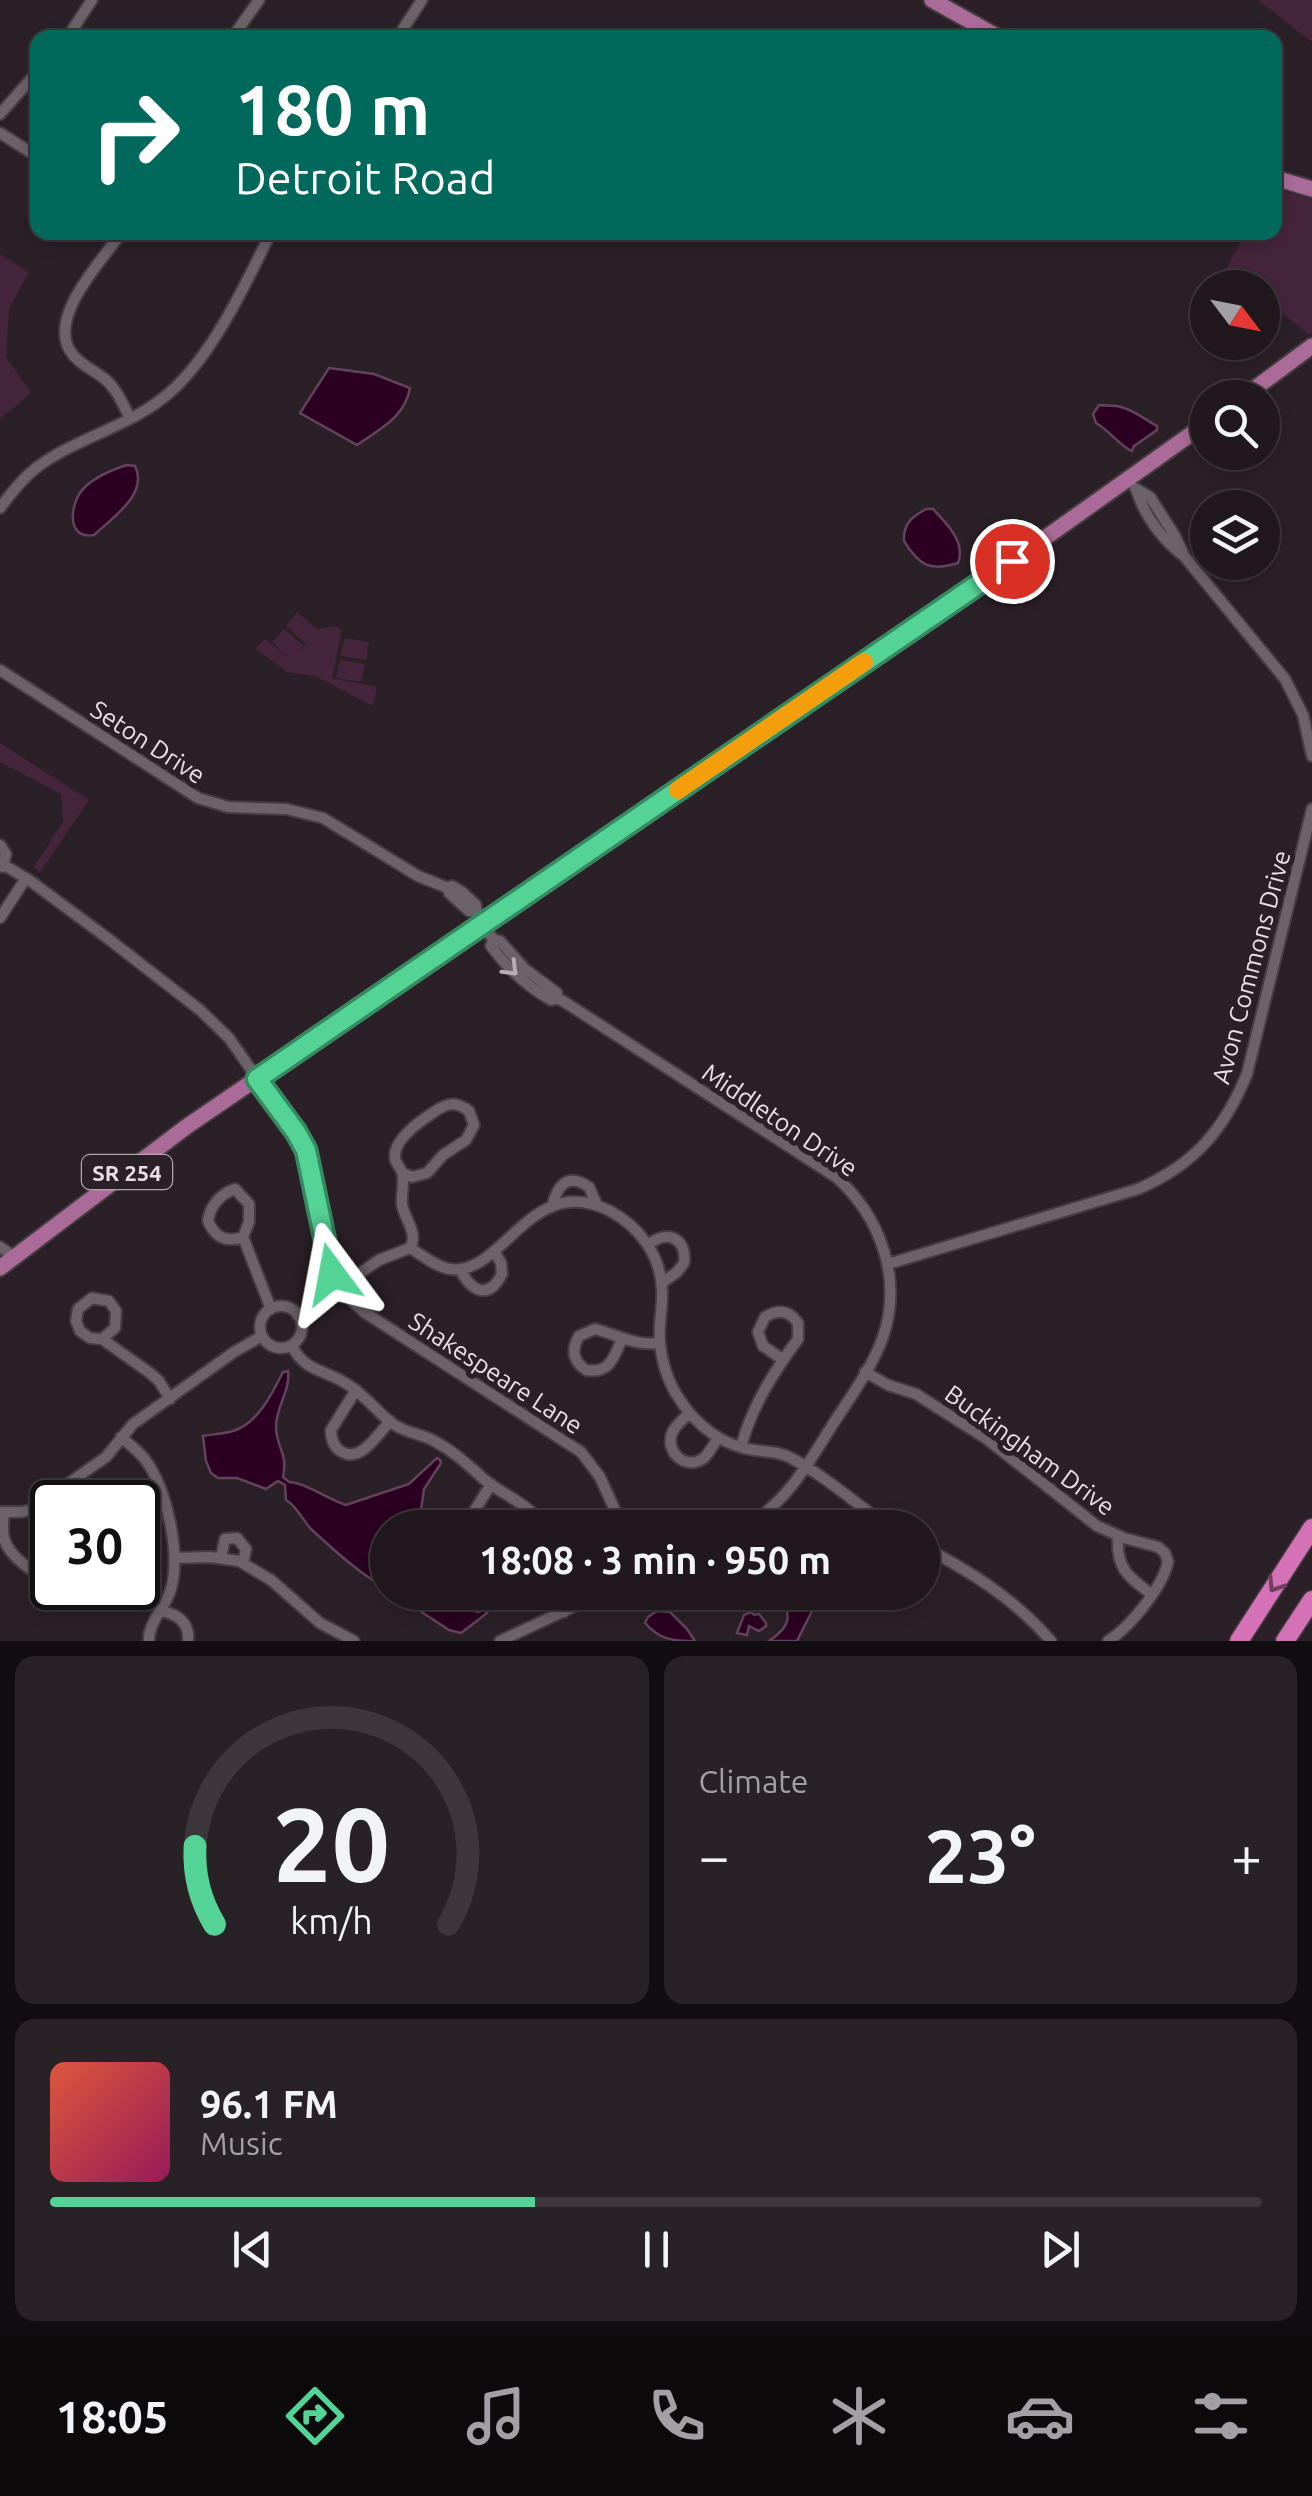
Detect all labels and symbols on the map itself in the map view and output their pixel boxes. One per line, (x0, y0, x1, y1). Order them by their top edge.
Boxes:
north arrow (1190, 270, 1280, 360)
pin (970, 519, 1055, 604)
street label: Seton Drive (86, 695, 210, 789)
street label: Avon Commons Drive (1206, 847, 1296, 1087)
one-way arrow (499, 957, 517, 975)
street label: Middleton Drive (697, 1058, 863, 1182)
road number: SR 254 (82, 1155, 172, 1189)
position arrow (280, 1222, 384, 1326)
street label: Shakespeare Lane (404, 1307, 588, 1439)
street label: Buckingham Drive (940, 1379, 1120, 1521)
speed limit sign: 30 (30, 1480, 160, 1610)
one-way arrow (1269, 1574, 1288, 1592)

